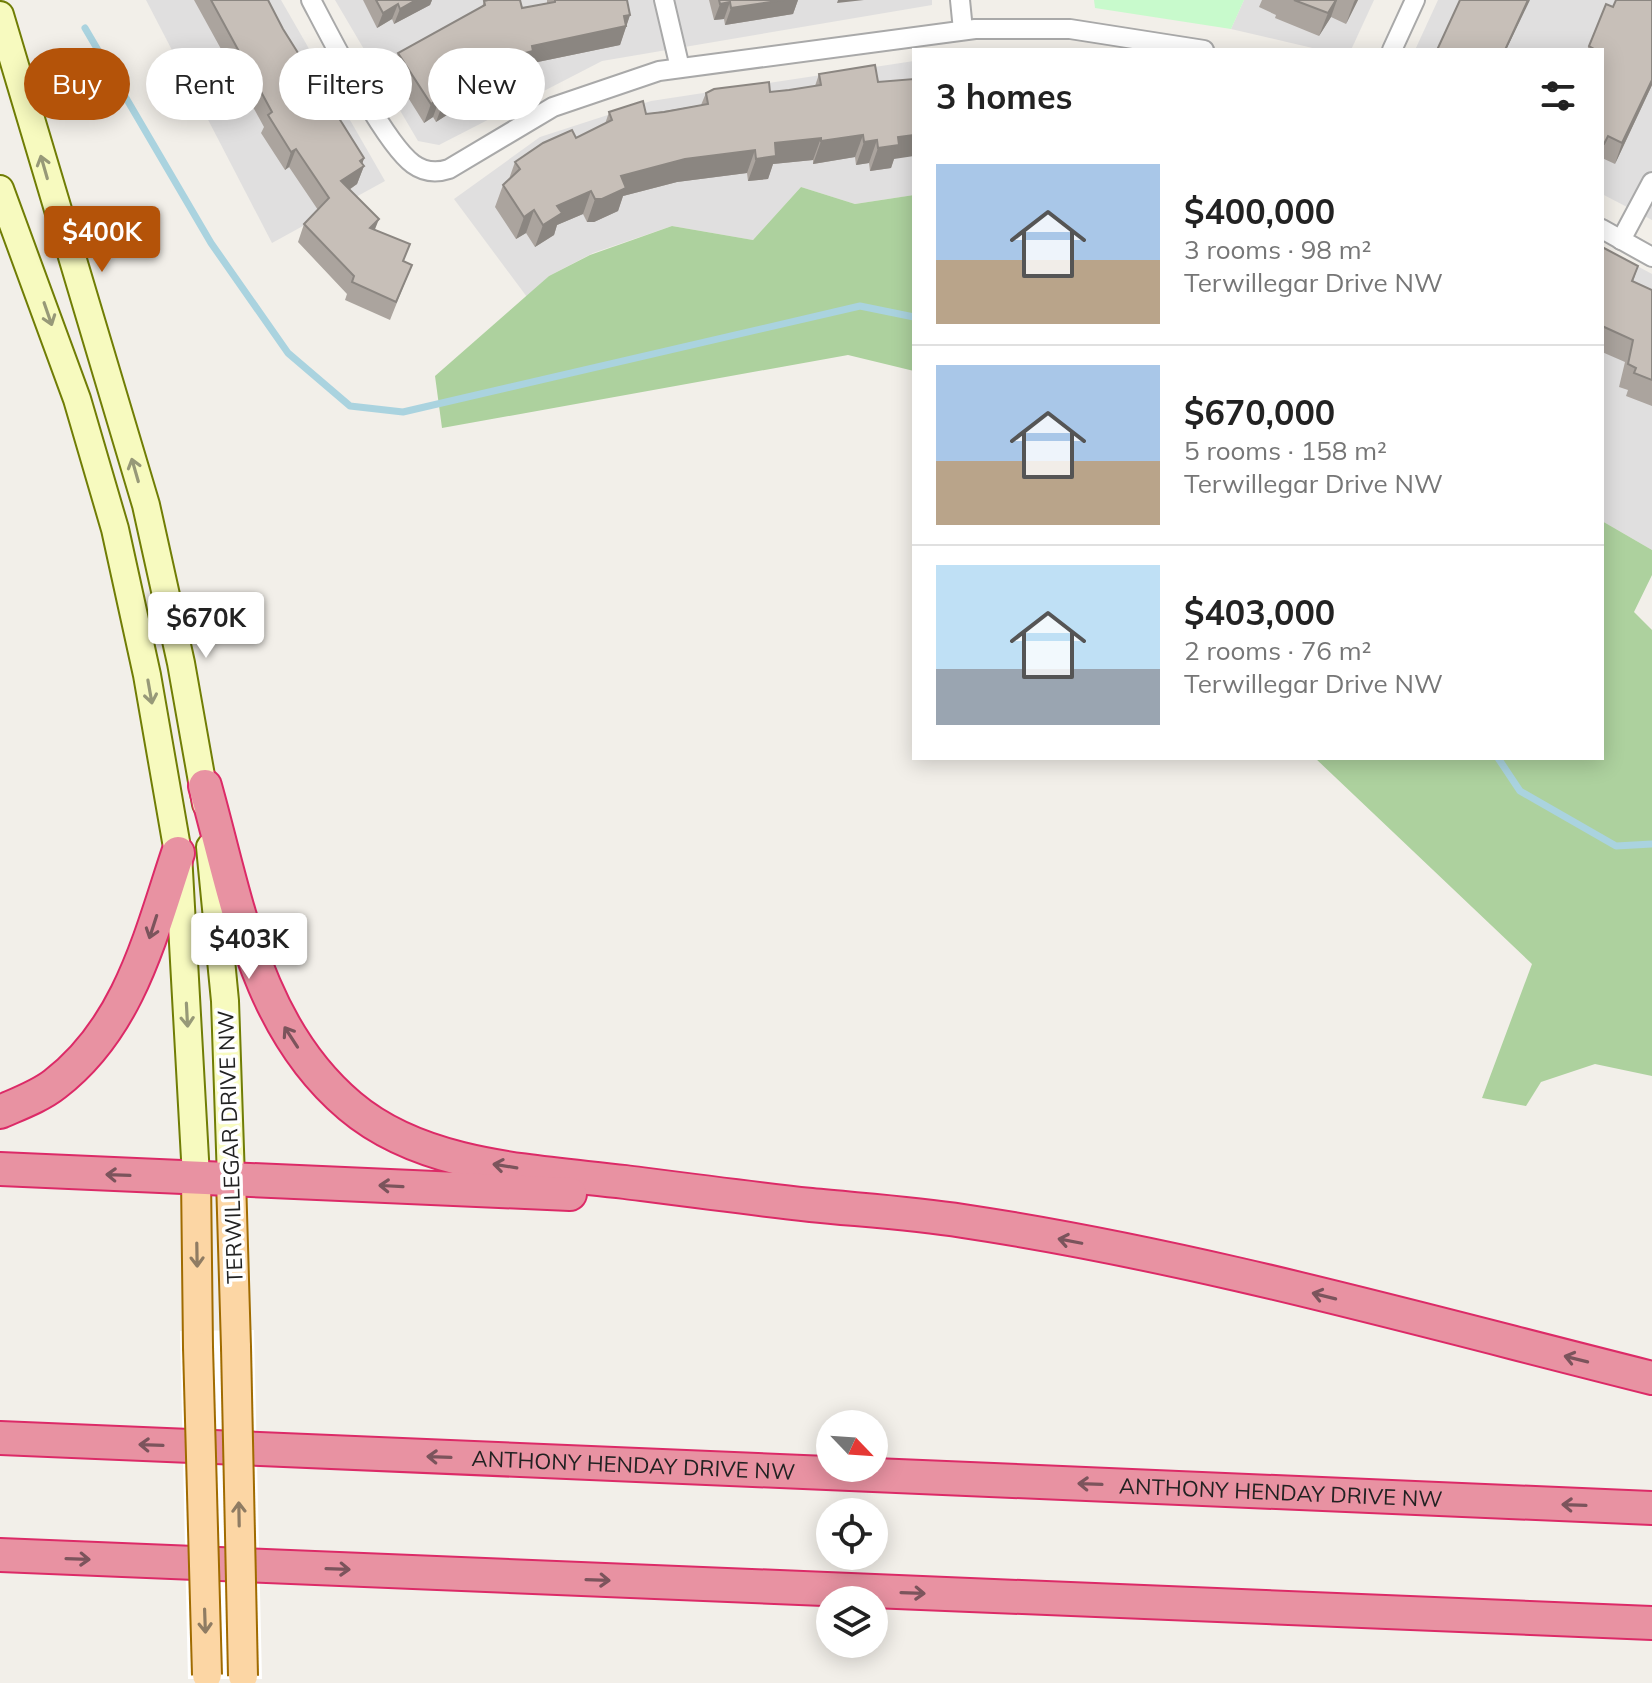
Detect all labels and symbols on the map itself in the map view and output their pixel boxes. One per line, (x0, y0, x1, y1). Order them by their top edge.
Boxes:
one-way arrow (36, 155, 51, 181)
pin: $400K (46, 206, 158, 274)
one-way arrow (41, 301, 56, 326)
one-way arrow (127, 457, 142, 483)
pin: $670K (150, 592, 262, 660)
one-way arrow (143, 679, 158, 704)
pin: $403K (193, 913, 305, 981)
one-way arrow (145, 914, 159, 939)
one-way arrow (179, 1001, 194, 1028)
street label: TERWILLEGAR DRIVE NW (211, 1010, 249, 1284)
one-way arrow (283, 1026, 299, 1049)
one-way arrow (493, 1158, 518, 1173)
one-way arrow (105, 1167, 132, 1182)
one-way arrow (378, 1179, 405, 1194)
one-way arrow (1058, 1233, 1083, 1248)
one-way arrow (189, 1241, 204, 1268)
one-way arrow (1312, 1288, 1337, 1303)
one-way arrow (1564, 1350, 1590, 1365)
north arrow (816, 1410, 888, 1482)
one-way arrow (138, 1437, 165, 1452)
street label: ANTHONY HENDAY DRIVE NW (471, 1444, 796, 1486)
one-way arrow (426, 1449, 453, 1464)
street label: ANTHONY HENDAY DRIVE NW (1118, 1471, 1443, 1513)
one-way arrow (1078, 1477, 1104, 1492)
one-way arrow (1561, 1497, 1588, 1512)
one-way arrow (232, 1501, 247, 1528)
one-way arrow (64, 1551, 91, 1566)
one-way arrow (324, 1562, 351, 1577)
one-way arrow (584, 1572, 610, 1587)
one-way arrow (899, 1585, 926, 1600)
one-way arrow (197, 1607, 212, 1634)

